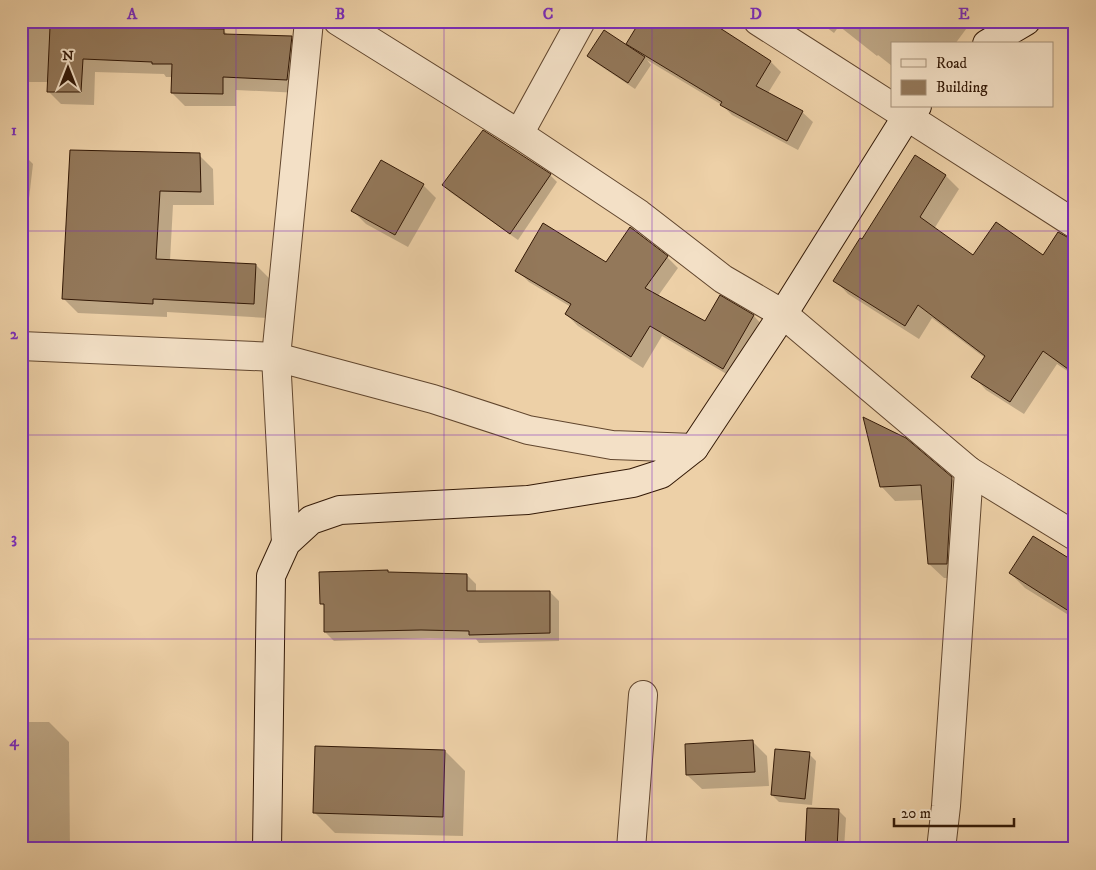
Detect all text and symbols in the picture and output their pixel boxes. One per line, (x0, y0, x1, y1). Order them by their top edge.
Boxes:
text: A (126, 4, 138, 24)
text: B (335, 4, 345, 24)
text: C (543, 4, 553, 24)
text: D (750, 4, 762, 24)
text: E (958, 4, 970, 24)
north arrow (42, 42, 92, 92)
legend (891, 42, 1054, 108)
text: N (62, 47, 74, 65)
text: Road (936, 54, 968, 73)
text: Building (936, 78, 988, 97)
text: 1 (11, 120, 17, 140)
text: 2 (10, 324, 19, 344)
text: 3 (11, 528, 17, 548)
text: 4 (8, 731, 19, 751)
scale bar (894, 795, 1014, 827)
text: 20 m (901, 804, 931, 823)

